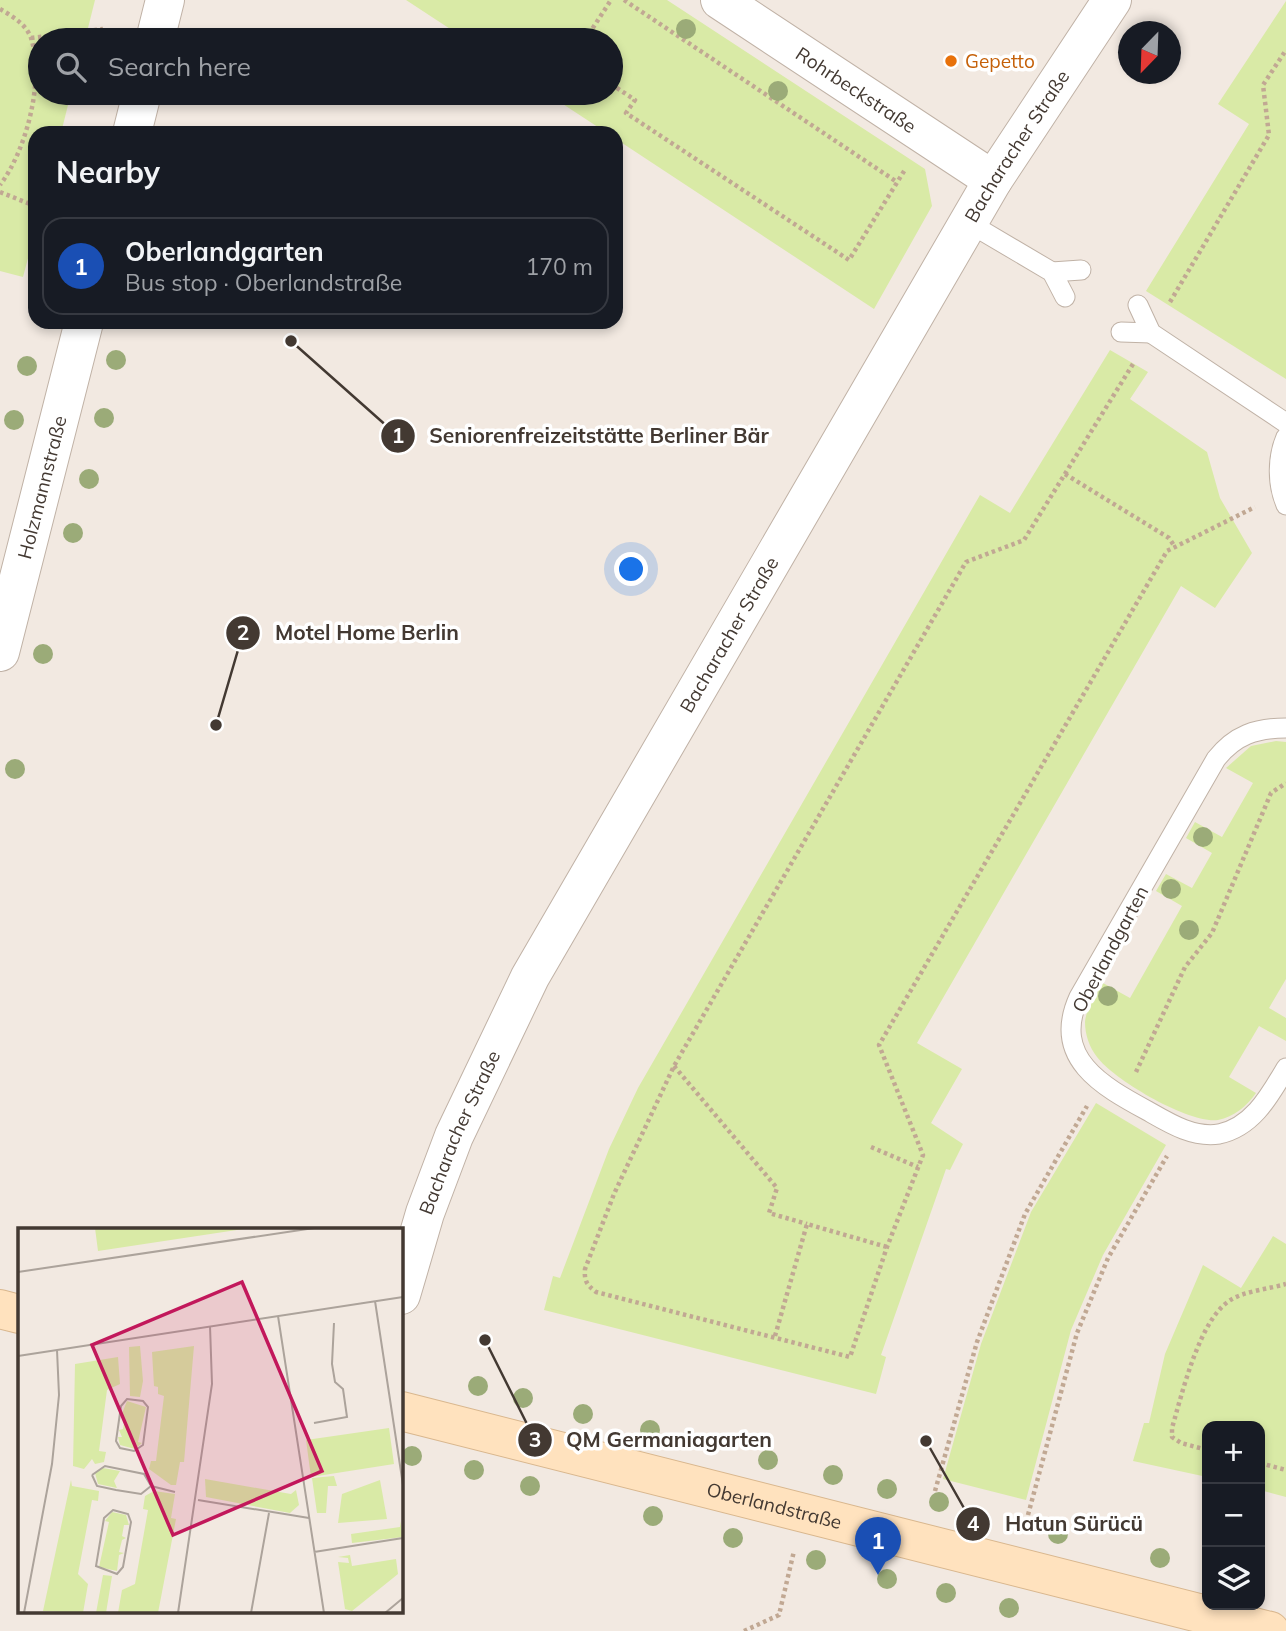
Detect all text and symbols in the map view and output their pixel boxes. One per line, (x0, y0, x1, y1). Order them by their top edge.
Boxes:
north arrow (1118, 21, 1181, 84)
search box (28, 28, 623, 105)
street label: Rohrbeckstraße (791, 41, 921, 138)
icon: search (52, 48, 90, 86)
place label: Gepetto (965, 49, 1035, 73)
text: Search here (108, 50, 251, 83)
marker: Gepetto (943, 53, 959, 69)
street label: Bacharacher Straße (959, 65, 1074, 227)
text: Nearby (56, 153, 160, 191)
text: Oberlandgarten (125, 235, 324, 268)
text: 1 (74, 252, 88, 281)
text: 170 m (525, 252, 593, 281)
text: Bus stop · Oberlandstraße (125, 268, 402, 297)
street label: Holzmannstraße (12, 413, 72, 561)
callout: Seniorenfreizeitstätte Berliner Bär (380, 415, 783, 457)
text: 1 (392, 422, 404, 448)
text: Seniorenfreizeitstätte Berliner Bär (429, 422, 769, 448)
your location (614, 552, 648, 586)
street label: Bacharacher Straße (674, 552, 784, 717)
callout: Motel Home Berlin (226, 612, 473, 654)
text: 2 (237, 619, 249, 645)
text: Motel Home Berlin (275, 619, 459, 645)
street label: Oberlandgarten (1067, 882, 1153, 1016)
street label: Bacharacher Straße (414, 1047, 505, 1218)
inset map (18, 1228, 402, 1614)
callout: QM Germaniagarten (518, 1419, 786, 1461)
map controls (1202, 1421, 1265, 1610)
button: + (1202, 1421, 1265, 1484)
text: 3 (529, 1426, 541, 1452)
text: QM Germaniagarten (566, 1426, 772, 1452)
street label: Oberlandstraße (704, 1477, 844, 1534)
button: − (1202, 1484, 1265, 1547)
callout: Hatun Sürücü (956, 1503, 1157, 1545)
text: 4 (967, 1510, 980, 1536)
text: Hatun Sürücü (1005, 1510, 1143, 1536)
pin: 1 (855, 1517, 901, 1575)
button: layers (1202, 1547, 1265, 1610)

